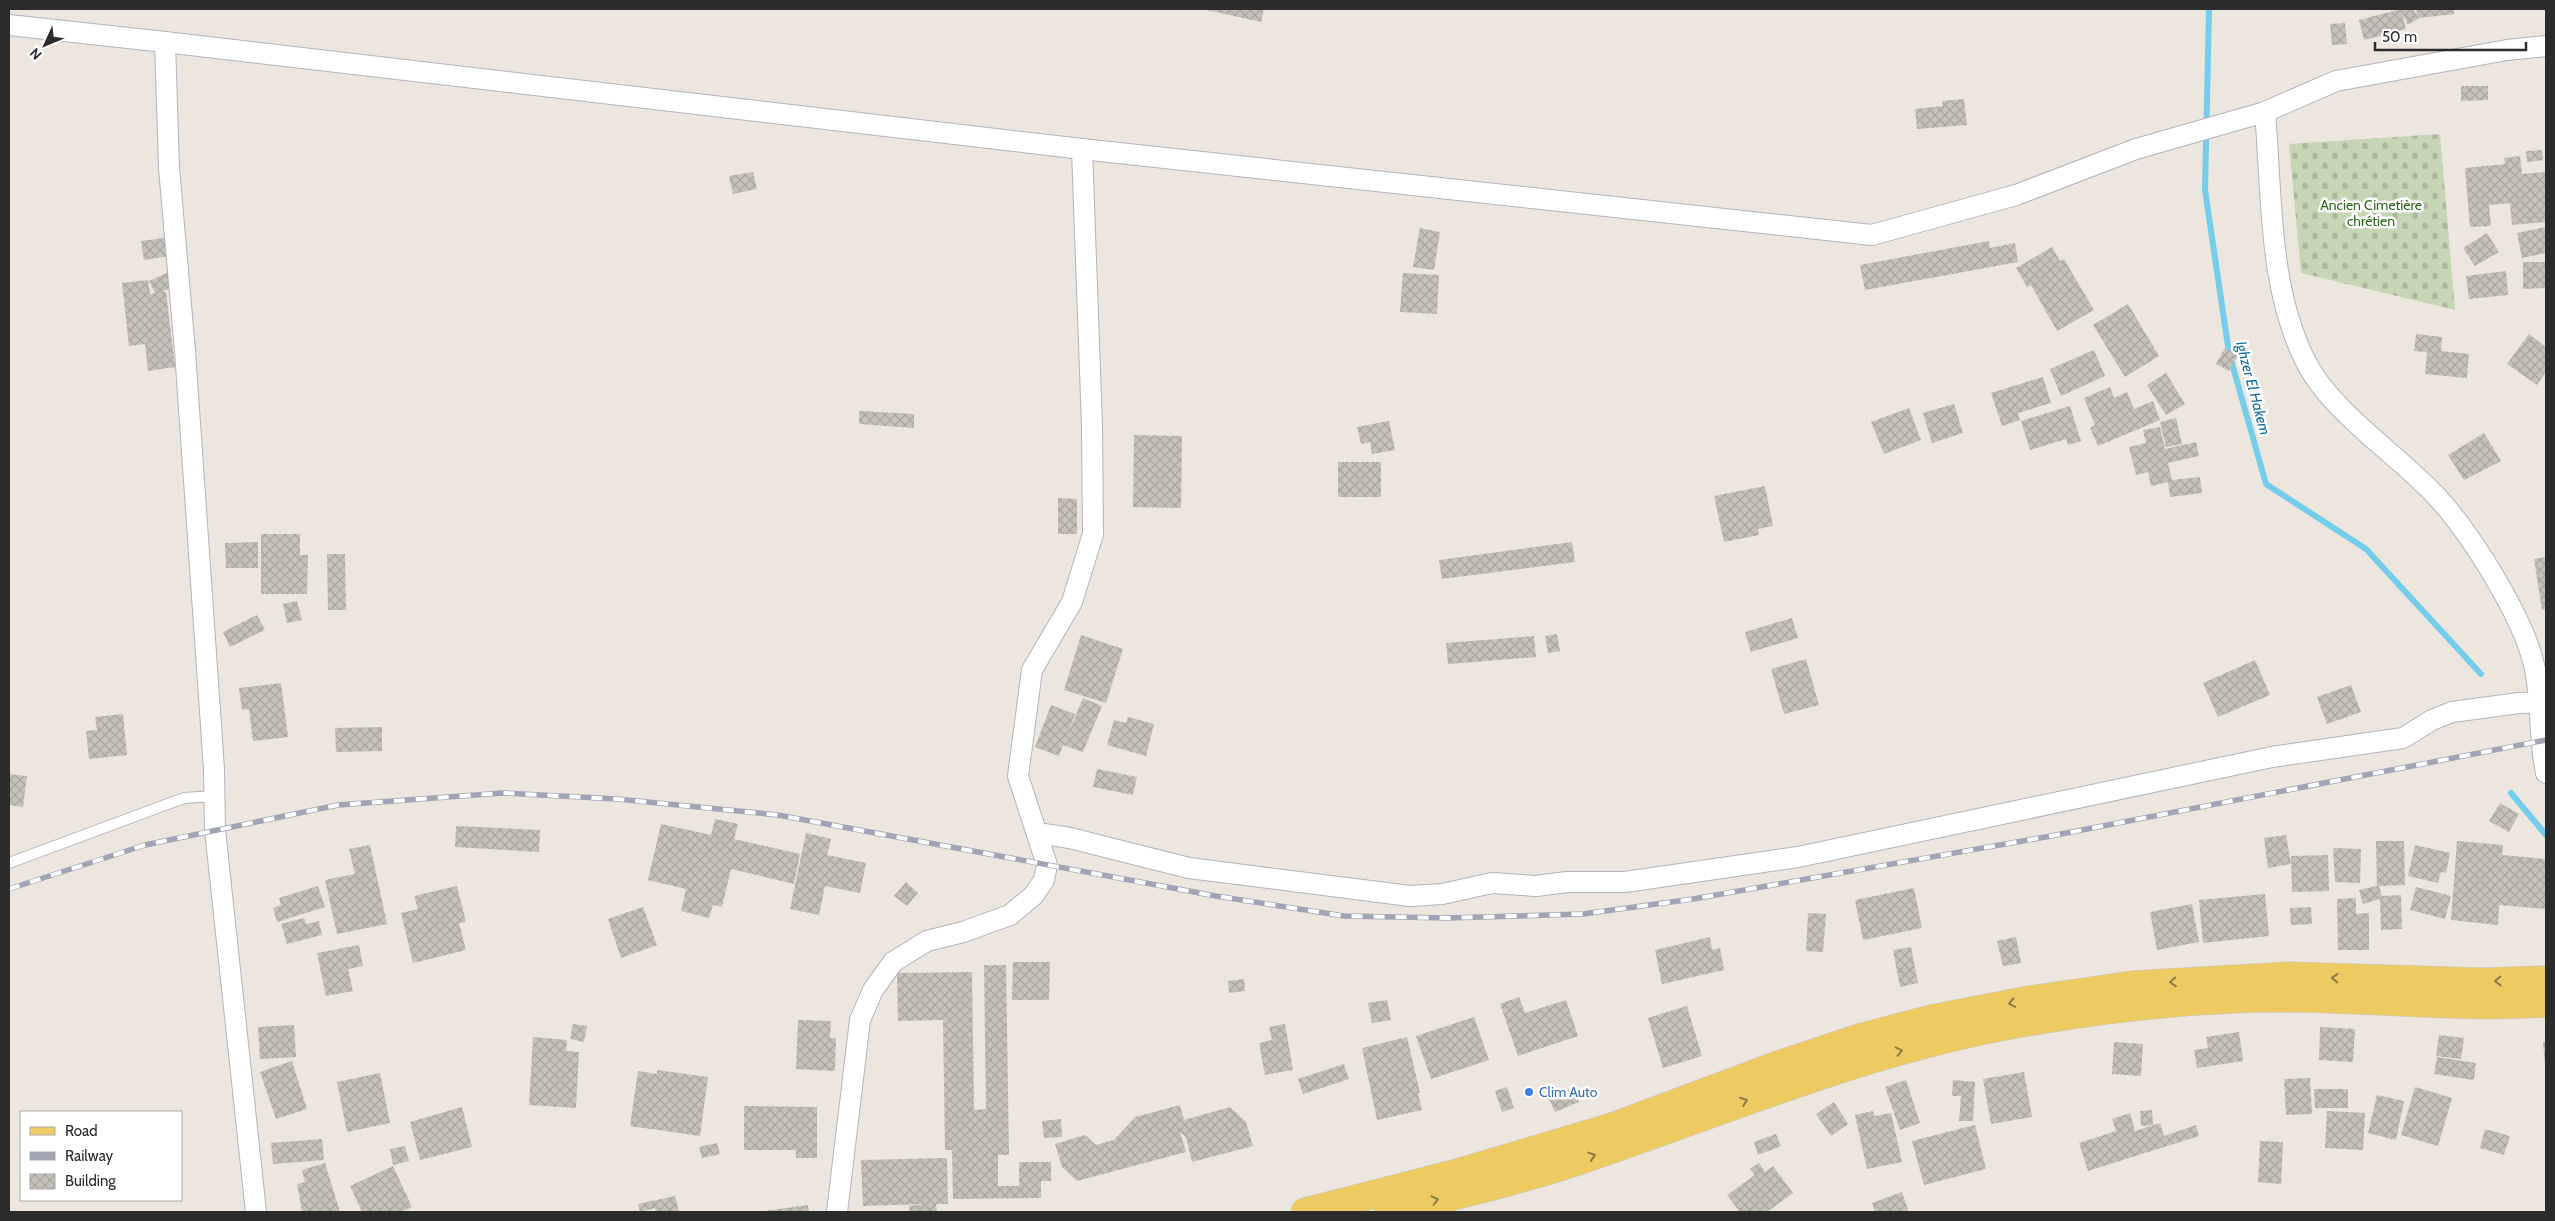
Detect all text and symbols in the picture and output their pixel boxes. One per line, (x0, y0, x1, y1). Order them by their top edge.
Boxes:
north arrow (20, 20, 70, 70)
scale bar (2375, 20, 2526, 52)
text: 50 m (2382, 28, 2417, 46)
text: N (26, 44, 46, 64)
park label: Ancien Cimetière chrétien (2320, 196, 2422, 230)
water label: Ighzer El Hakem (2232, 339, 2274, 437)
one-way arrow (2331, 972, 2339, 983)
one-way arrow (2169, 976, 2177, 987)
one-way arrow (2493, 976, 2501, 987)
one-way arrow (2007, 998, 2016, 1008)
one-way arrow (1894, 1046, 1903, 1057)
place label: Clim Auto (1539, 1083, 1598, 1101)
marker: Clim Auto (1523, 1086, 1535, 1098)
one-way arrow (1740, 1097, 1748, 1107)
legend (20, 1111, 182, 1201)
text: Road (65, 1122, 98, 1140)
text: Railway (65, 1147, 114, 1165)
one-way arrow (1587, 1152, 1595, 1162)
text: Building (65, 1172, 116, 1190)
one-way arrow (1431, 1195, 1440, 1206)

